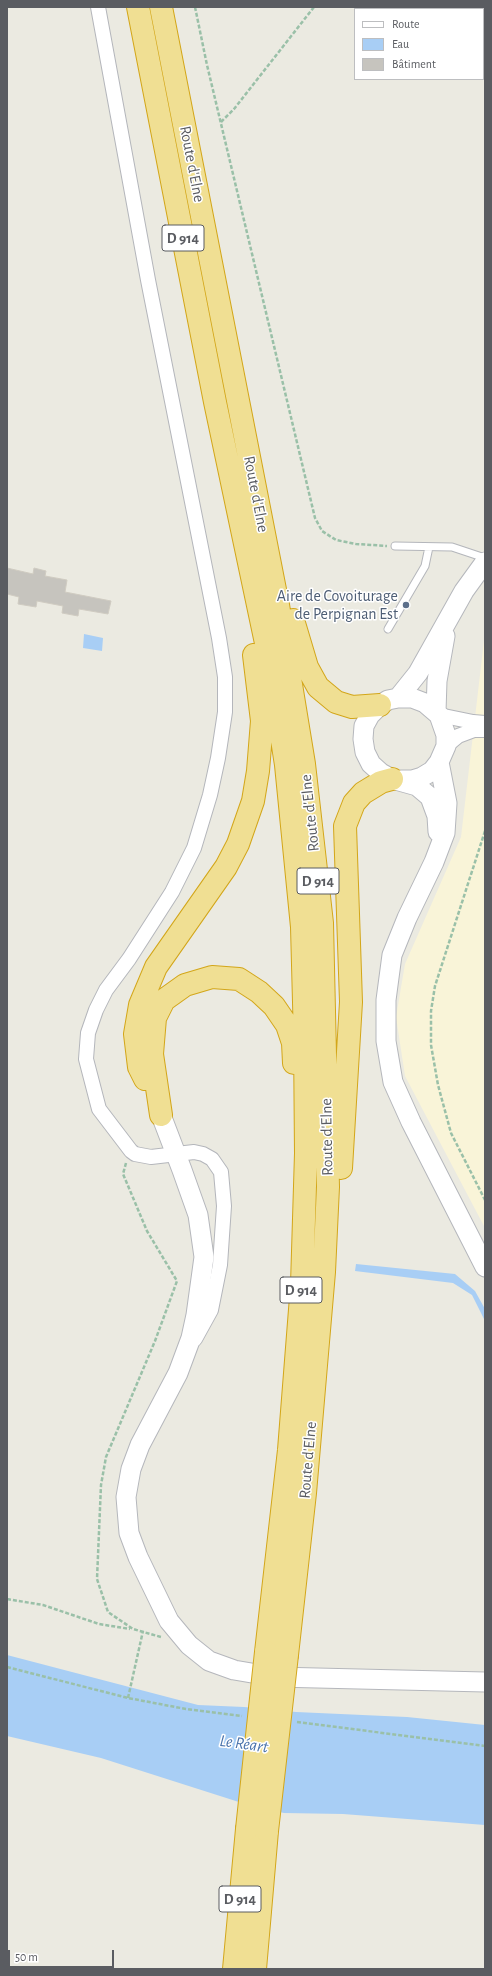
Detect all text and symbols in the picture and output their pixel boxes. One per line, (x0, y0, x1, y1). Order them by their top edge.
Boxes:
legend (354, 8, 484, 80)
text: Route (392, 18, 419, 30)
text: Eau (392, 38, 409, 50)
text: Bâtiment (392, 58, 436, 70)
street label: Route d'Elne (175, 124, 209, 204)
road number: D 914 (162, 225, 204, 251)
street label: Route d'Elne (239, 454, 273, 534)
place label: Aire de Covoiturage de Perpignan Est (277, 586, 398, 624)
marker: Aire de Covoiturage de Perpignan Est (401, 600, 411, 610)
street label: Route d'Elne (296, 773, 324, 853)
road number: D 914 (297, 868, 339, 894)
street label: Route d'Elne (317, 1098, 337, 1176)
road number: D 914 (280, 1277, 322, 1303)
street label: Route d'Elne (295, 1421, 321, 1499)
water label: Le Réart (218, 1730, 270, 1758)
road number: D 914 (219, 1886, 261, 1912)
scale bar (10, 1942, 116, 1968)
text: 50 m (15, 1951, 38, 1963)

